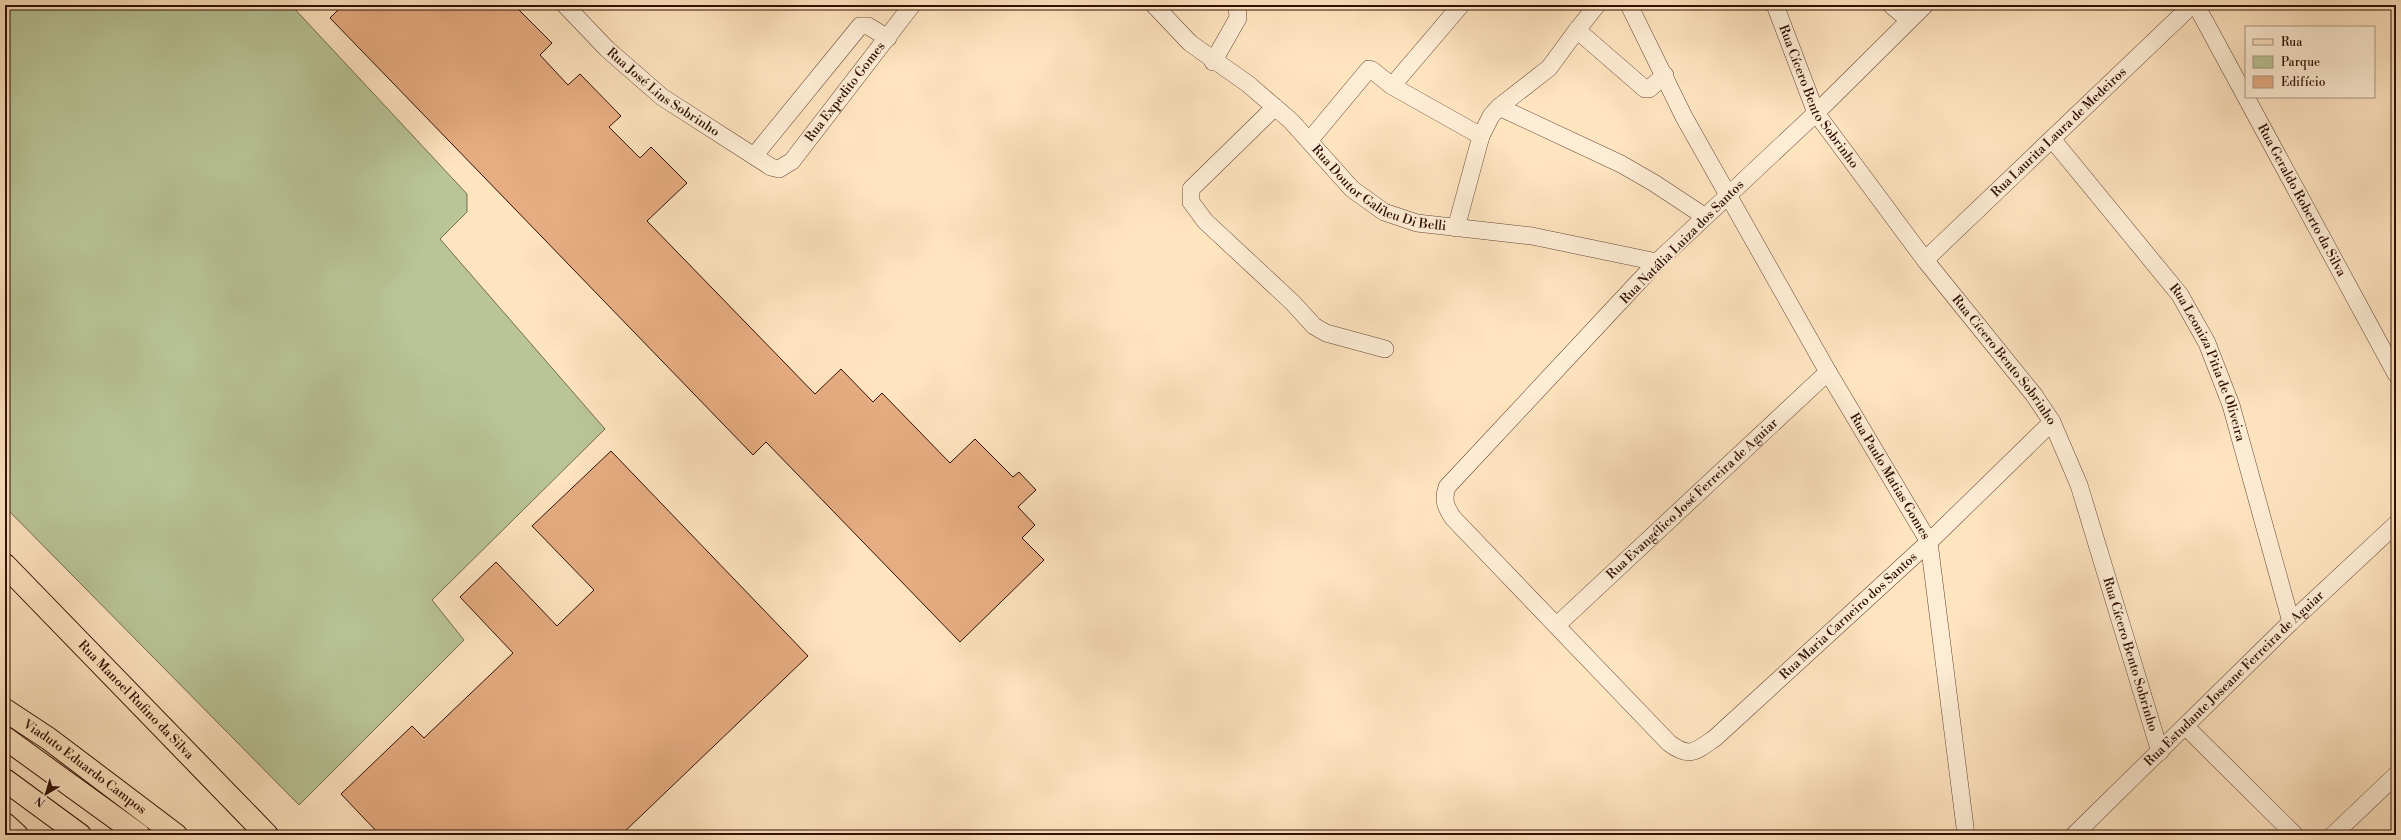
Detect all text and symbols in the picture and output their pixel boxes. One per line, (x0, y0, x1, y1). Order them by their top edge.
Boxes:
street label: Rua Cícero Bento Sobrinho (1775, 22, 1862, 171)
legend (2245, 26, 2375, 98)
text: Rua (2281, 35, 2303, 50)
street label: Rua Expedito Gomes (802, 39, 889, 145)
street label: Rua José Lins Sobrinho (603, 44, 723, 140)
text: Parque (2281, 55, 2320, 70)
street label: Rua Laurita Laura de Medeiros (1988, 64, 2130, 201)
text: Edifício (2281, 75, 2326, 90)
street label: Rua Geraldo Roberto da Silva (2254, 121, 2350, 280)
street label: Rua Doutor Galileu Di Belli (1308, 142, 1447, 234)
street label: Rua Natália Luiza dos Santos (1617, 177, 1747, 307)
street label: Rua Leoniza Pitia de Oliveira (2166, 280, 2249, 443)
street label: Rua Cícero Bento Sobrinho (1948, 292, 2060, 428)
street label: Rua Paulo Matias Gomes (1846, 410, 1934, 543)
street label: Rua Evangélico José Ferreira de Aguiar (1603, 415, 1782, 583)
street label: Rua Maria Carneiro dos Santos (1776, 549, 1921, 683)
street label: Rua Cícero Bento Sobrinho (2099, 575, 2161, 734)
street label: Rua Estudante Joseane Ferreira de Aguiar (2141, 587, 2328, 770)
street label: Rua Manoel Rufino da Silva (75, 637, 197, 763)
street label: Viaduto Eduardo Campos (19, 716, 150, 818)
north arrow (26, 774, 66, 814)
text: N (32, 793, 48, 809)

